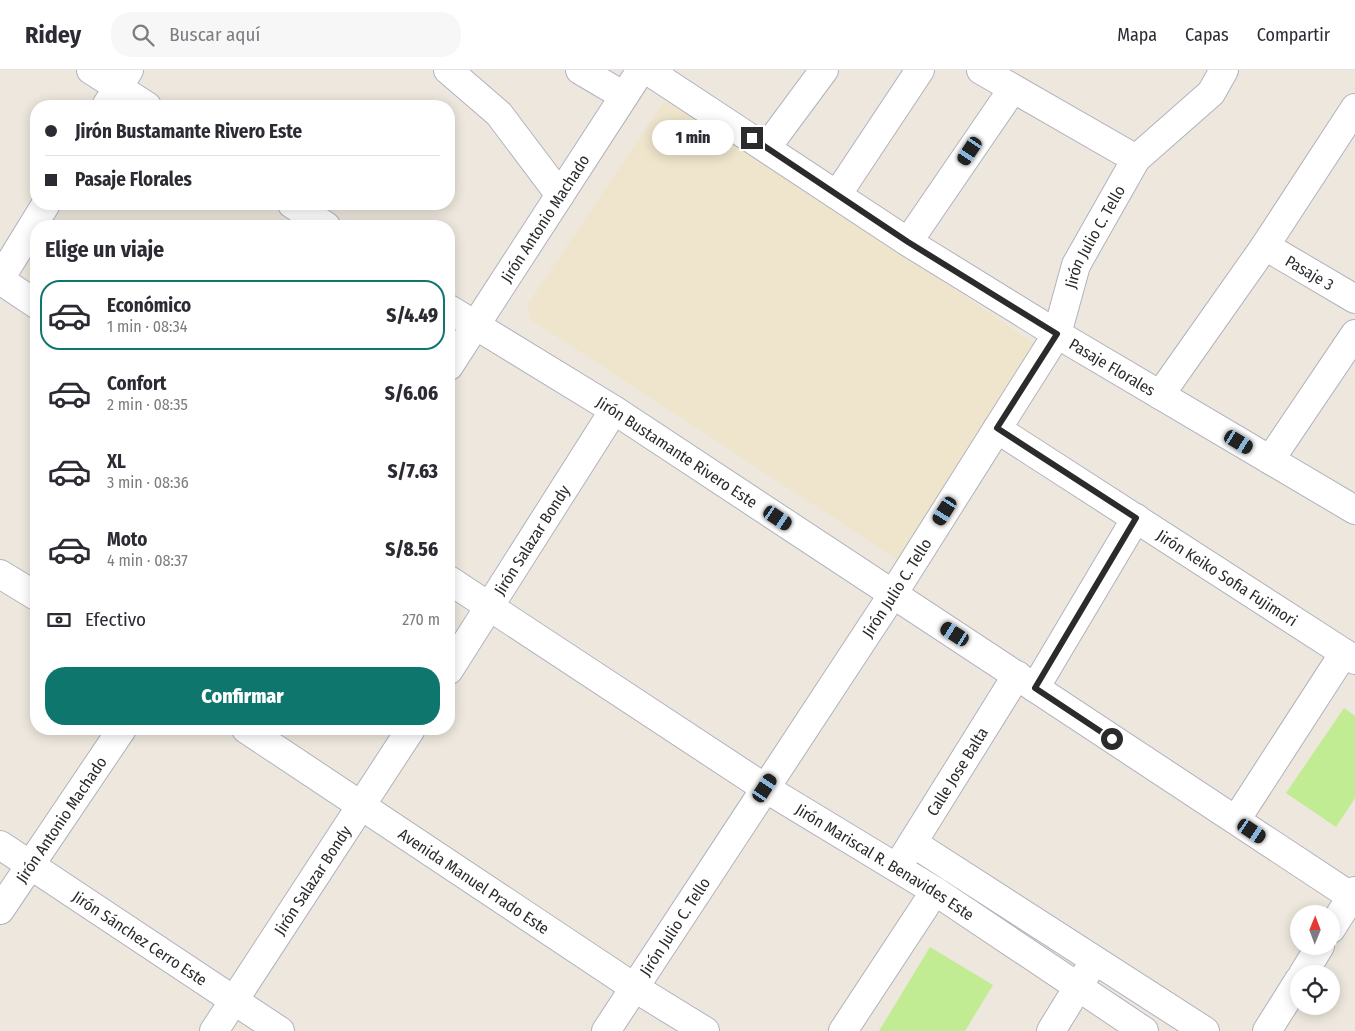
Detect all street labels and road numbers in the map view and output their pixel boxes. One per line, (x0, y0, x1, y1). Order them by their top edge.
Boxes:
street label: Jirón Antonio Machado (496, 151, 593, 286)
street label: Jirón Julio C. Tello (1061, 182, 1129, 290)
street label: Pasaje 3 (1282, 251, 1337, 294)
street label: Pasaje Florales (1066, 334, 1159, 400)
street label: Jirón Bustamante Rivero Este (593, 392, 761, 512)
street label: Jirón Salazar Bondy (490, 481, 574, 598)
street label: Jirón Keiko Sofia Fujimori (1153, 525, 1301, 630)
street label: Jirón Julio C. Tello (858, 535, 935, 641)
street label: Calle Jose Balta (922, 724, 992, 819)
street label: Jirón Antonio Machado (12, 753, 110, 887)
street label: Jirón Mariscal R. Benavides Este (792, 799, 978, 924)
street label: Jirón Salazar Bondy (270, 821, 355, 938)
street label: Avenida Manuel Prado Este (395, 824, 553, 938)
street label: Jirón Julio C. Tello (635, 874, 714, 979)
street label: Jirón Sánchez Cerro Este (69, 886, 211, 989)

